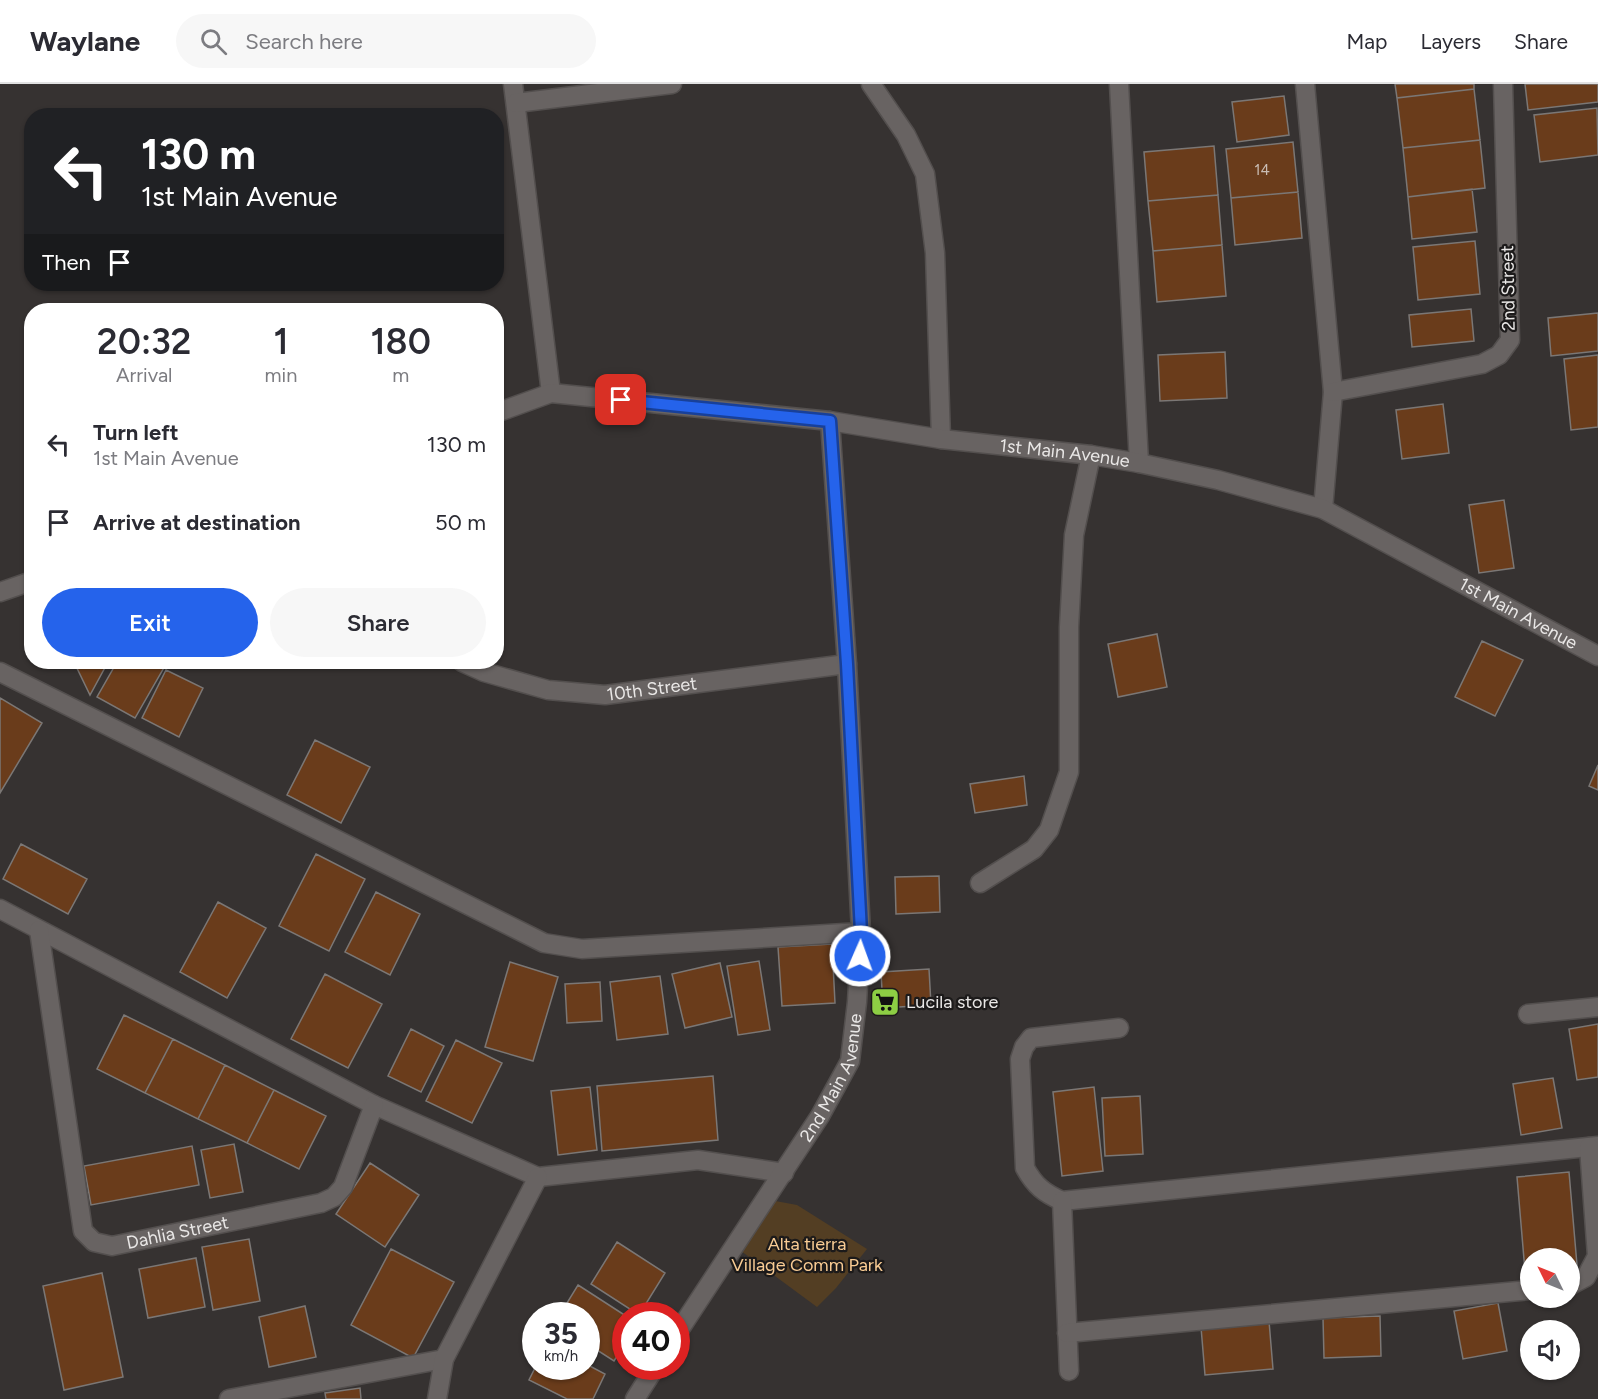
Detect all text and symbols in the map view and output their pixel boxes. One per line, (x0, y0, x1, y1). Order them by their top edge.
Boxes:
search box (176, 14, 596, 68)
text: Waylane (30, 24, 140, 58)
icon: search (197, 25, 230, 58)
text: Search here (245, 28, 363, 55)
text: Map (1347, 29, 1387, 54)
text: Layers (1420, 29, 1481, 54)
text: Share (1514, 29, 1568, 54)
text: 130 m (141, 129, 256, 180)
icon: left (42, 132, 120, 210)
house number: 14 (1254, 161, 1270, 179)
text: 1st Main Avenue (141, 180, 338, 213)
street label: 2nd Street (1496, 245, 1520, 331)
icon: arrive (103, 246, 136, 279)
text: Then (42, 249, 91, 276)
text: 20:32 (97, 320, 191, 363)
text: 1 (273, 320, 289, 363)
text: 180 (370, 320, 431, 363)
text: Arrival (116, 363, 173, 387)
text: min (265, 363, 297, 387)
text: m (392, 363, 409, 387)
pin (595, 374, 646, 425)
icon: arrive (604, 383, 637, 416)
text: Turn left (93, 419, 179, 446)
icon: left (42, 428, 75, 461)
text: 130 m (427, 431, 486, 458)
street label: 1st Main Avenue (999, 434, 1132, 472)
text: 1st Main Avenue (93, 446, 239, 470)
icon: arrive (42, 506, 75, 539)
text: Arrive at destination (93, 509, 301, 536)
text: 50 m (435, 509, 486, 536)
street label: 1st Main Avenue (1455, 573, 1581, 654)
button: Exit (42, 588, 258, 657)
button: Share (270, 588, 486, 657)
street label: 10th Street (605, 672, 698, 706)
position arrow (828, 924, 892, 988)
supermarket icon: Lucila store (869, 986, 901, 1018)
place label: Lucila store (906, 991, 999, 1013)
street label: 2nd Main Avenue (795, 1012, 867, 1146)
street label: Dahlia Street (124, 1211, 231, 1254)
park label: Alta tierra Village Comm Park (731, 1233, 883, 1276)
north arrow (1520, 1248, 1580, 1308)
map controls (1520, 1248, 1580, 1380)
speed limit sign: 40 (612, 1302, 690, 1380)
text: 35 (544, 1315, 578, 1352)
button: sound (1520, 1320, 1580, 1380)
text: km/h (544, 1347, 578, 1365)

